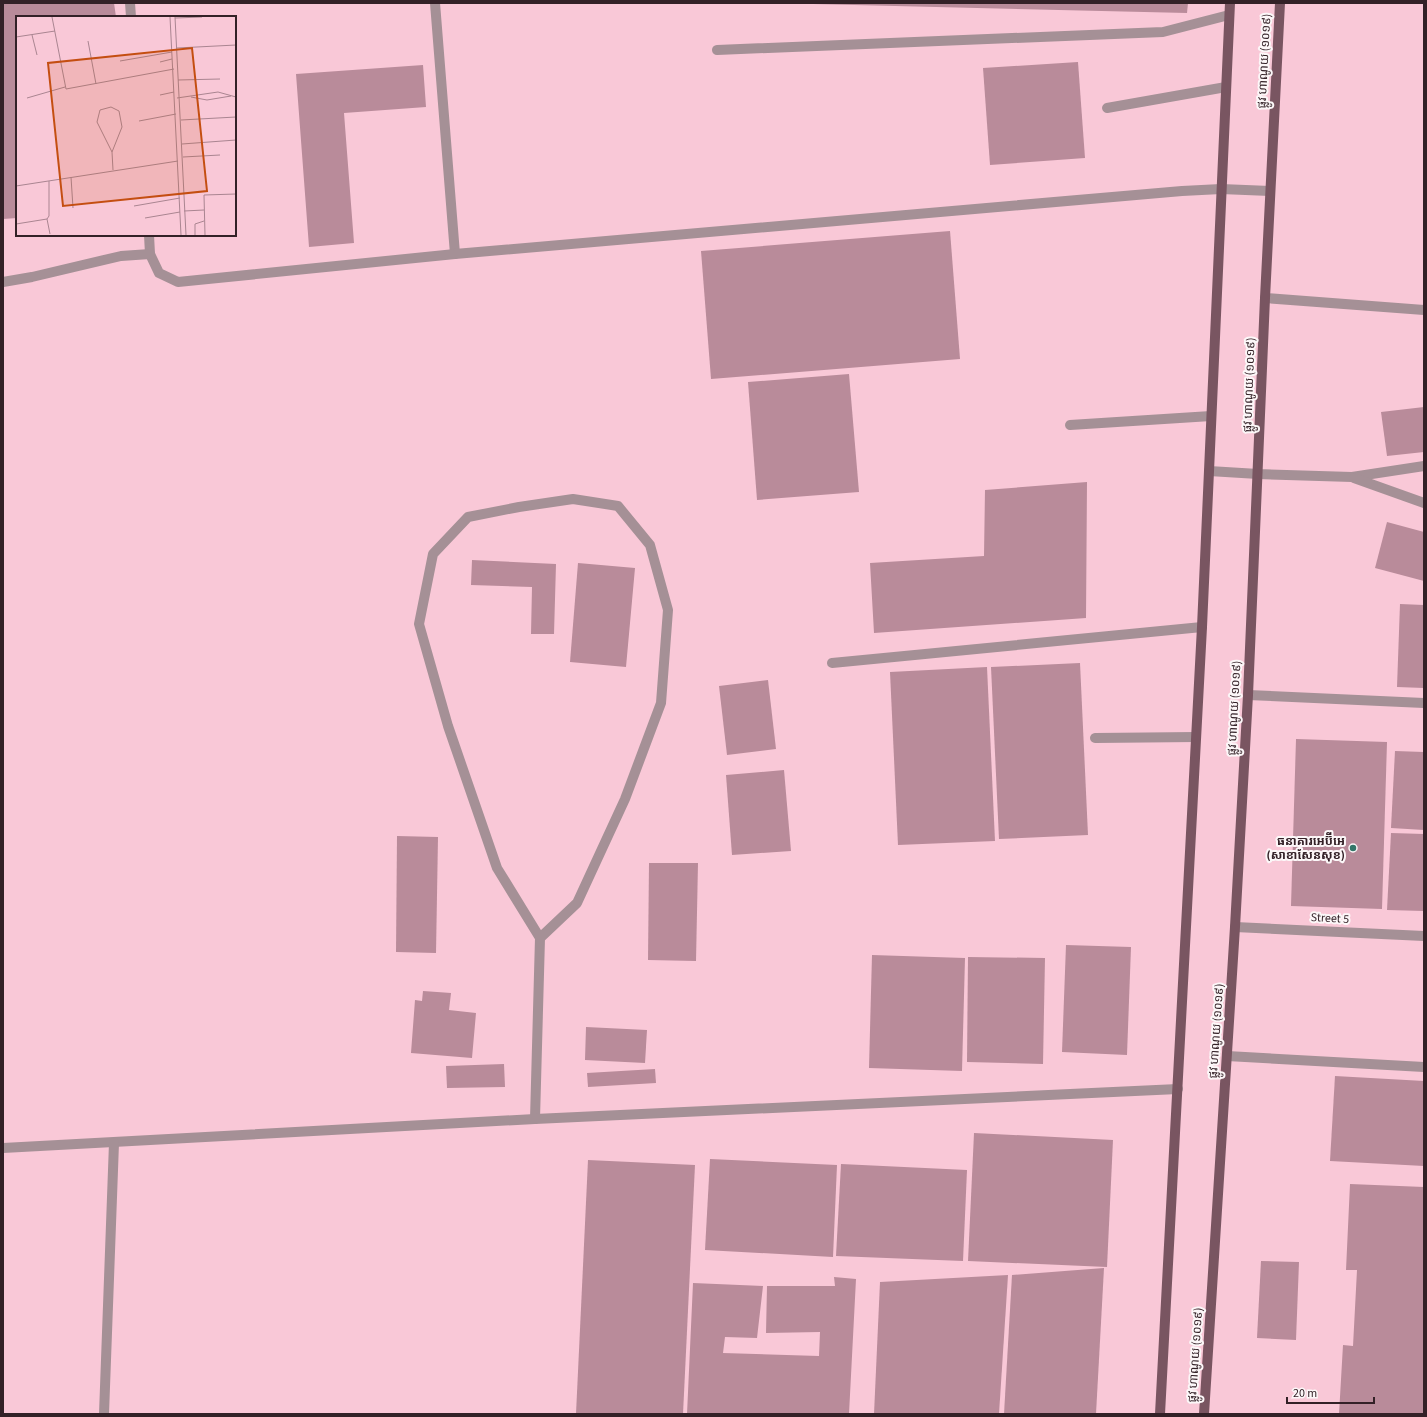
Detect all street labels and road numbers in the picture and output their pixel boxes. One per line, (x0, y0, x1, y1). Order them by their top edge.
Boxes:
street label: ផ្លូវ ហាណូយ (១០១៩) (1254, 13, 1277, 109)
street label: ផ្លូវ ហាណូយ (១០១៩) (1239, 337, 1261, 433)
street label: ផ្លូវ ហាណូយ (១០១៩) (1224, 660, 1247, 756)
street label: Street 5 (1310, 909, 1350, 928)
street label: ផ្លូវ ហាណូយ (១០១៩) (1205, 983, 1230, 1079)
street label: ផ្លូវ ហាណូយ (១០១៩) (1184, 1307, 1209, 1403)

